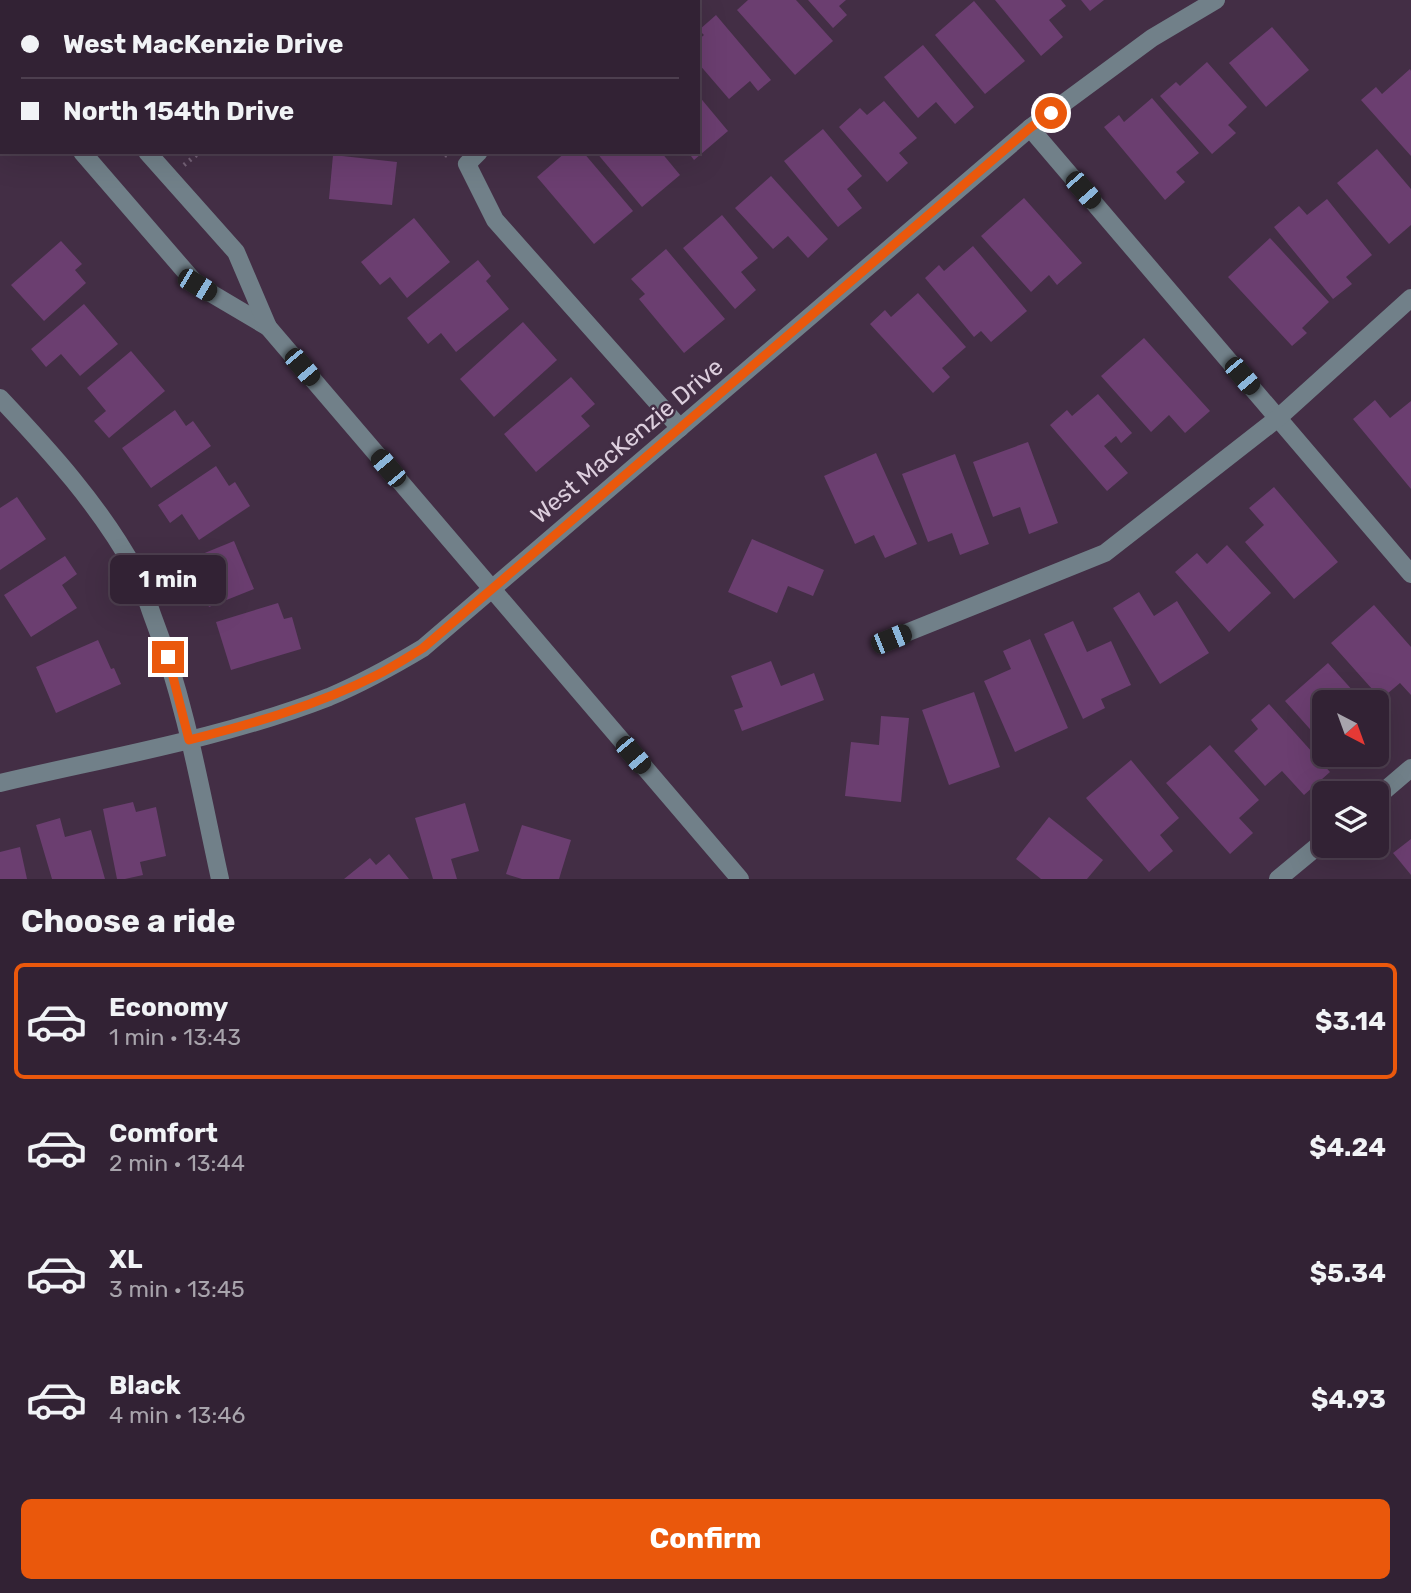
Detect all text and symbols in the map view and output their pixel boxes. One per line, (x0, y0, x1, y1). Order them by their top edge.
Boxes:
text: West MacKenzie Drive (63, 29, 343, 60)
text: North 154th Drive (63, 96, 294, 127)
route start (1035, 97, 1067, 129)
car (1062, 167, 1105, 213)
car (174, 265, 221, 305)
car (281, 344, 324, 390)
street label: West MacKenzie Drive (525, 352, 729, 530)
car (1221, 353, 1264, 399)
car (367, 445, 410, 491)
callout: 1 min (110, 556, 226, 604)
text: 1 min (139, 565, 197, 593)
car (868, 621, 915, 657)
route end (152, 641, 184, 673)
north arrow (1312, 690, 1390, 766)
map controls (1312, 690, 1389, 858)
car (612, 732, 655, 778)
button: layers (1312, 781, 1389, 858)
text: Choose a ride (21, 902, 235, 940)
icon: car (25, 990, 88, 1053)
text: Economy (109, 992, 228, 1023)
text: $3.14 (1315, 1006, 1386, 1037)
text: 1 min · 13:43 (109, 1023, 241, 1051)
icon: car (25, 1116, 88, 1179)
text: Comfort (109, 1118, 218, 1149)
text: $4.24 (1309, 1132, 1386, 1163)
text: 2 min · 13:44 (109, 1149, 245, 1177)
icon: car (25, 1242, 88, 1305)
text: XL (109, 1244, 142, 1275)
text: $5.34 (1310, 1258, 1386, 1289)
text: 3 min · 13:45 (109, 1275, 245, 1303)
icon: car (25, 1368, 88, 1431)
text: Black (109, 1370, 181, 1401)
text: $4.93 (1311, 1384, 1386, 1415)
text: 4 min · 13:46 (109, 1401, 245, 1429)
button: Confirm (21, 1499, 1390, 1579)

